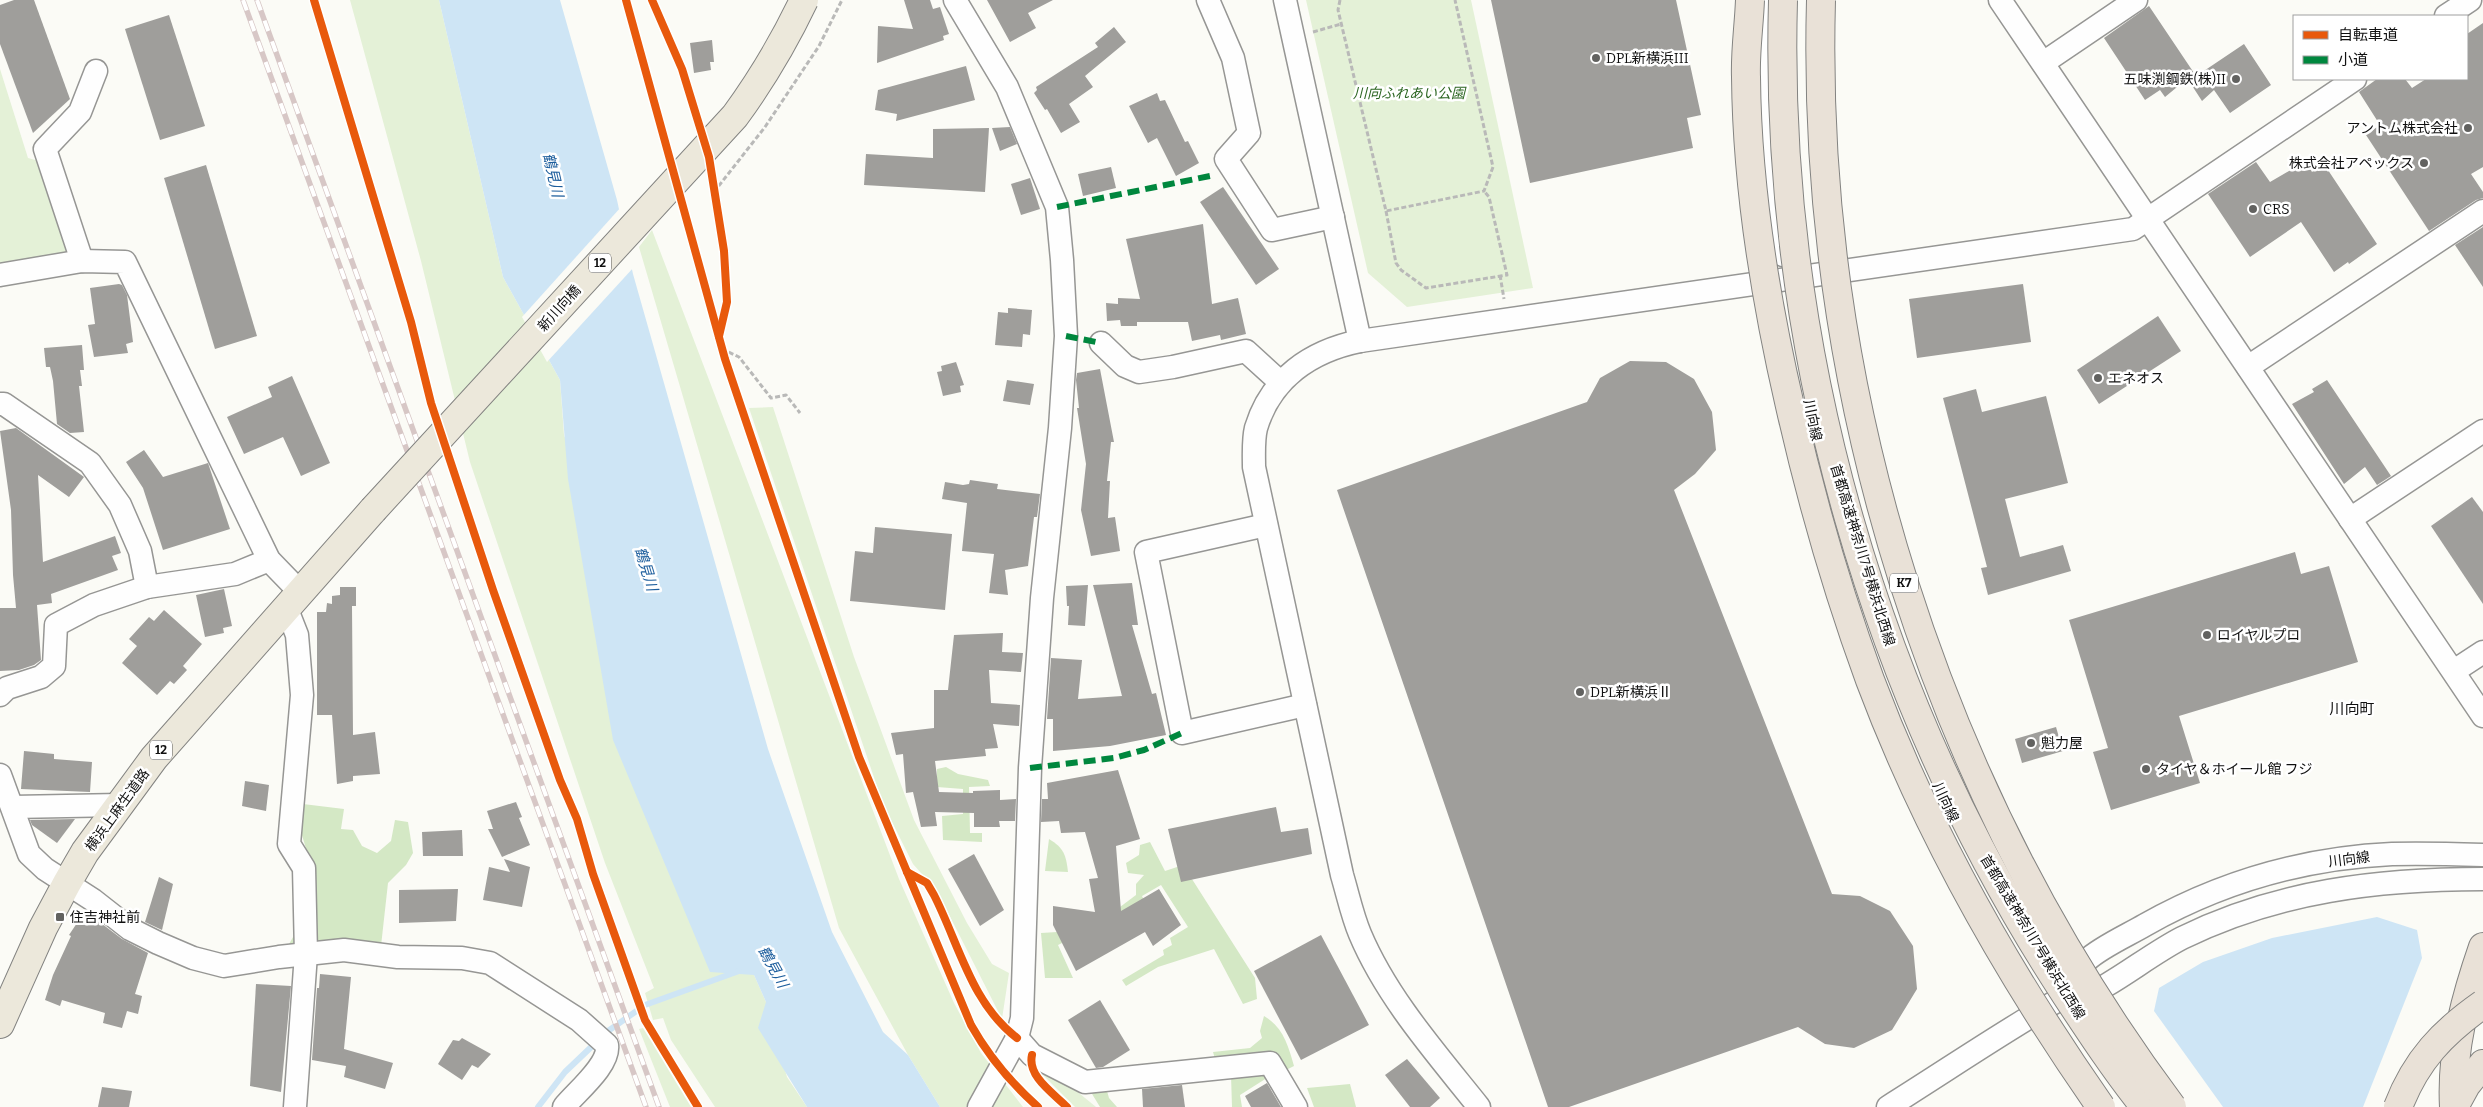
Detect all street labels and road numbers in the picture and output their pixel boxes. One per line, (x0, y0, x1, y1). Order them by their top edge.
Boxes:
road number: 12 (589, 254, 611, 272)
street label: 新川向橋 (534, 282, 584, 335)
street label: 川向線 (1800, 398, 1825, 442)
street label: 首都高速神奈川7号横浜北西線 (1827, 462, 1898, 648)
road number: K7 (1890, 574, 1918, 592)
road number: 12 (150, 740, 172, 760)
street label: 横浜上麻生道路 (82, 766, 153, 855)
street label: 川向線 (1929, 780, 1962, 825)
street label: 川向線 (2327, 849, 2371, 870)
street label: 首都高速神奈川7号横浜北西線 (1977, 852, 2089, 1023)

